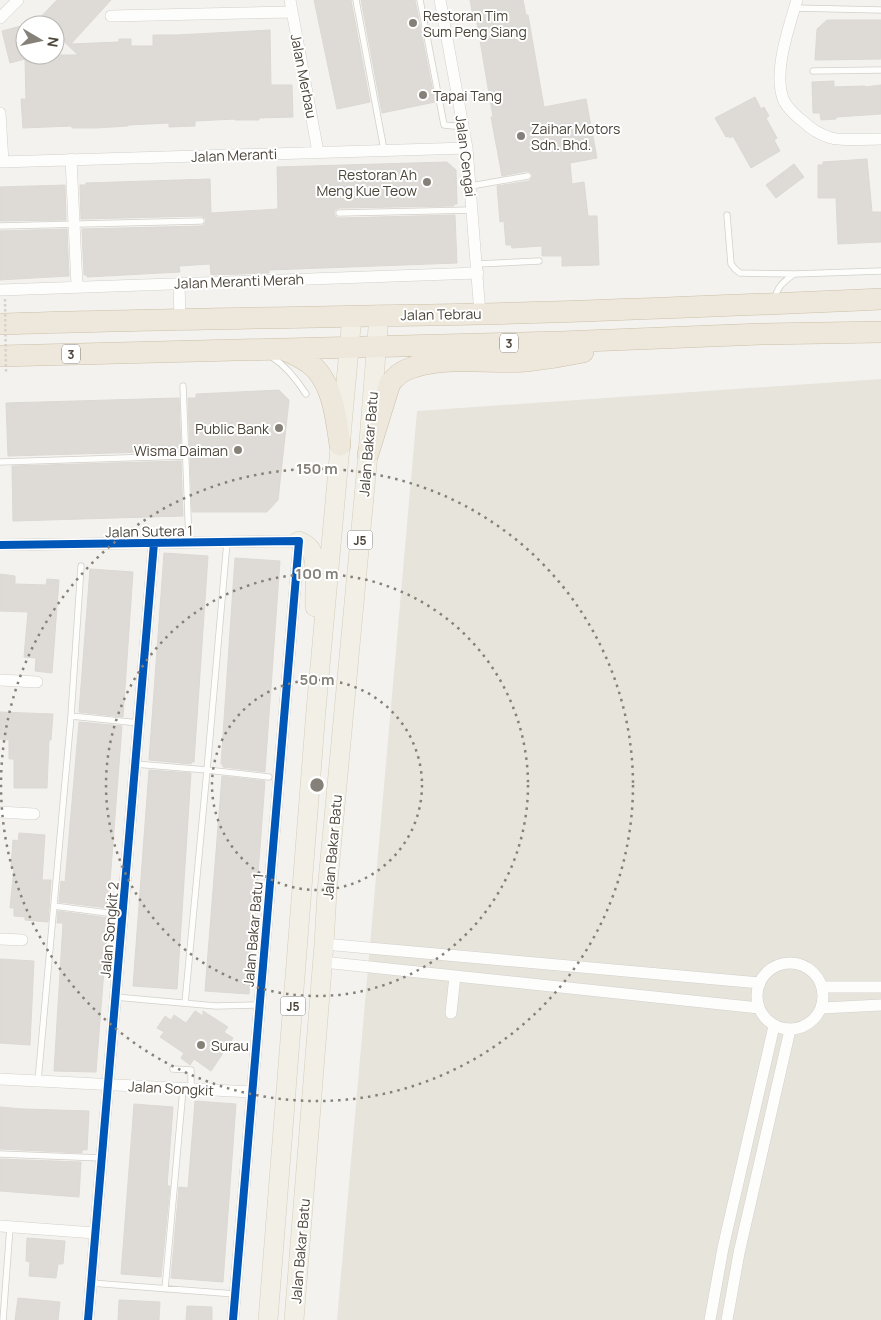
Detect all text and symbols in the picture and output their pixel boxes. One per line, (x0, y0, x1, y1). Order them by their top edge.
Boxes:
place label: Restoran Tim Sum Peng Siang (423, 6, 527, 41)
north arrow (15, 15, 65, 65)
marker: Restoran Tim Sum Peng Siang (407, 17, 419, 29)
street label: Jalan Merbau (286, 32, 322, 120)
text: N (43, 36, 64, 49)
place label: Tapai Tang (433, 86, 502, 105)
marker: Tapai Tang (417, 89, 429, 101)
street label: Jalan Cengai (452, 114, 480, 198)
place label: Zaihar Motors Sdn. Bhd. (531, 119, 620, 154)
marker: Zaihar Motors Sdn. Bhd. (515, 130, 527, 142)
street label: Jalan Meranti (191, 144, 277, 166)
place label: Restoran Ah Meng Kue Teow (317, 165, 417, 200)
marker: Restoran Ah Meng Kue Teow (421, 176, 433, 188)
street label: Jalan Meranti Merah (174, 269, 304, 293)
street label: Jalan Tebrau (400, 304, 482, 324)
road number: 3 (500, 333, 518, 352)
road number: 3 (62, 344, 80, 364)
street label: Jalan Bakar Batu (354, 391, 382, 497)
place label: Public Bank (195, 419, 270, 438)
marker: Public Bank (273, 422, 285, 434)
place label: Wisma Daiman (134, 441, 228, 460)
marker: Wisma Daiman (232, 444, 244, 456)
text: 150 m (296, 458, 338, 479)
street label: Jalan Sutera 1 (105, 521, 193, 541)
road number: J5 (348, 530, 372, 550)
text: 100 m (296, 563, 338, 584)
text: 50 m (299, 669, 335, 690)
centre of rings (308, 776, 326, 794)
street label: Jalan Bakar Batu (318, 794, 346, 900)
street label: Jalan Bakar Batu 1 (239, 872, 267, 988)
street label: Jalan Songkit 2 (95, 881, 123, 979)
road number: J5 (280, 996, 306, 1016)
place label: Surau (211, 1036, 249, 1055)
marker: Surau (195, 1039, 207, 1051)
street label: Jalan Songkit (128, 1076, 215, 1100)
street label: Jalan Bakar Batu (286, 1198, 314, 1304)

